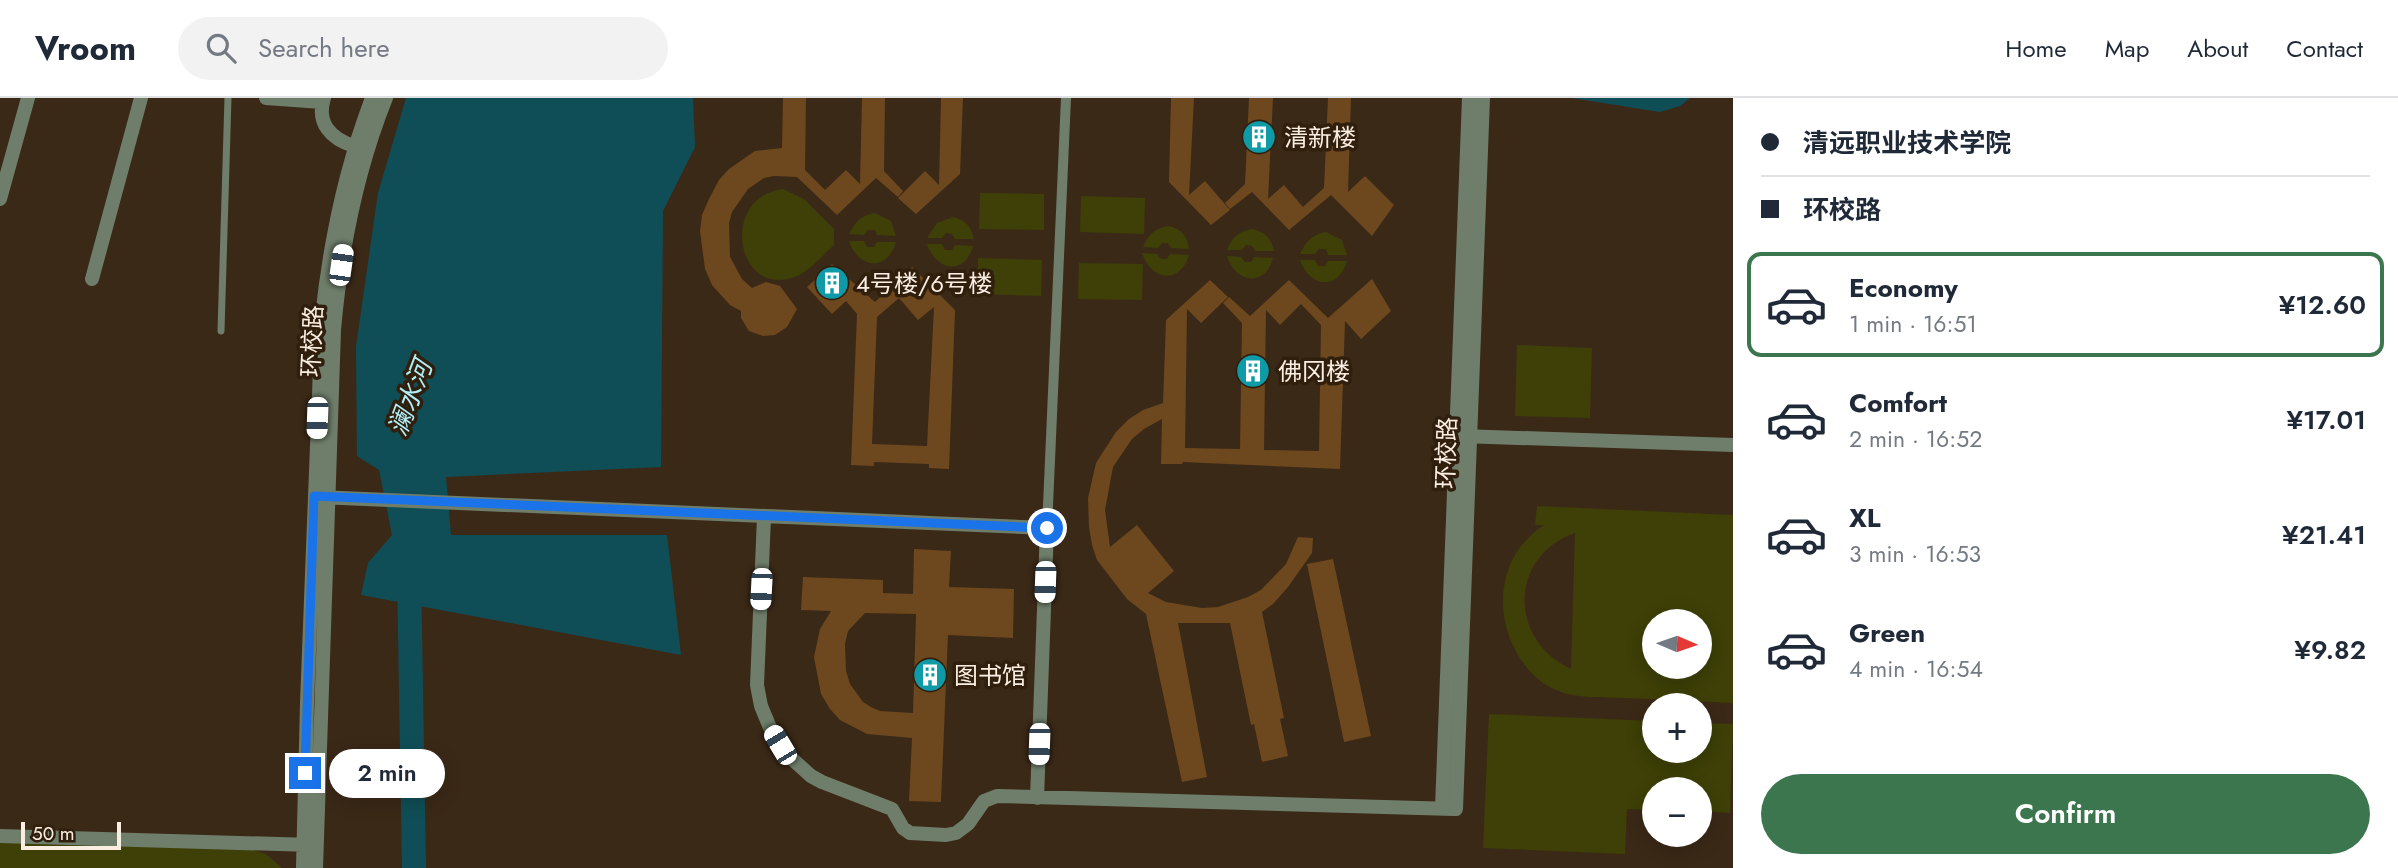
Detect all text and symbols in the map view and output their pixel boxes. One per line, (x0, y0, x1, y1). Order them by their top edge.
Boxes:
search box (178, 17, 668, 80)
text: Vroom (35, 25, 136, 72)
icon: search (202, 29, 240, 67)
text: Search here (258, 29, 390, 67)
text: Home (2005, 31, 2067, 66)
text: Map (2105, 31, 2149, 66)
text: About (2187, 31, 2248, 66)
text: Contact (2286, 31, 2363, 66)
building icon: 清新楼 (1240, 118, 1278, 156)
place label: 清新楼 (1284, 120, 1356, 155)
text: 清远职业技术学院 (1803, 124, 2011, 162)
text: 环校路 (1803, 191, 1881, 229)
car (328, 243, 355, 287)
building icon: 4号楼/6号楼 (813, 264, 851, 302)
place label: 4号楼/6号楼 (856, 266, 992, 301)
text: Economy (1849, 269, 1958, 307)
icon: car (1765, 273, 1828, 336)
text: ¥12.60 (2279, 286, 2366, 324)
street label: 环校路 (293, 304, 331, 378)
text: 1 min · 16:51 (1849, 307, 1977, 341)
water label: 澜水河 (378, 350, 444, 441)
building icon: 佛冈楼 (1234, 352, 1272, 390)
place label: 佛冈楼 (1278, 354, 1350, 389)
text: Comfort (1849, 384, 1947, 422)
icon: car (1765, 388, 1828, 451)
car (306, 397, 329, 439)
text: ¥17.01 (2286, 401, 2366, 439)
street label: 环校路 (1427, 416, 1465, 490)
text: 2 min · 16:52 (1849, 422, 1982, 456)
text: XL (1849, 499, 1881, 537)
icon: car (1765, 503, 1828, 566)
route start (1031, 512, 1063, 544)
text: ¥21.41 (2282, 516, 2366, 554)
text: 3 min · 16:53 (1849, 537, 1981, 571)
car (1034, 561, 1057, 603)
car (750, 567, 773, 611)
north arrow (1642, 609, 1712, 679)
map controls (1642, 609, 1712, 847)
text: Green (1849, 614, 1925, 652)
icon: car (1765, 618, 1828, 681)
text: ¥9.82 (2294, 631, 2366, 669)
text: 4 min · 16:54 (1849, 652, 1983, 686)
building icon: 图书馆 (911, 656, 949, 694)
place label: 图书馆 (954, 658, 1026, 693)
button: + (1642, 693, 1712, 763)
car (761, 722, 800, 768)
car (1028, 723, 1051, 765)
callout: 2 min (330, 748, 445, 798)
text: 2 min (357, 756, 417, 790)
route end (289, 757, 321, 789)
button: Confirm (1761, 774, 2370, 854)
button: − (1642, 777, 1712, 847)
scale bar (21, 819, 121, 851)
text: 50 m (32, 820, 75, 847)

